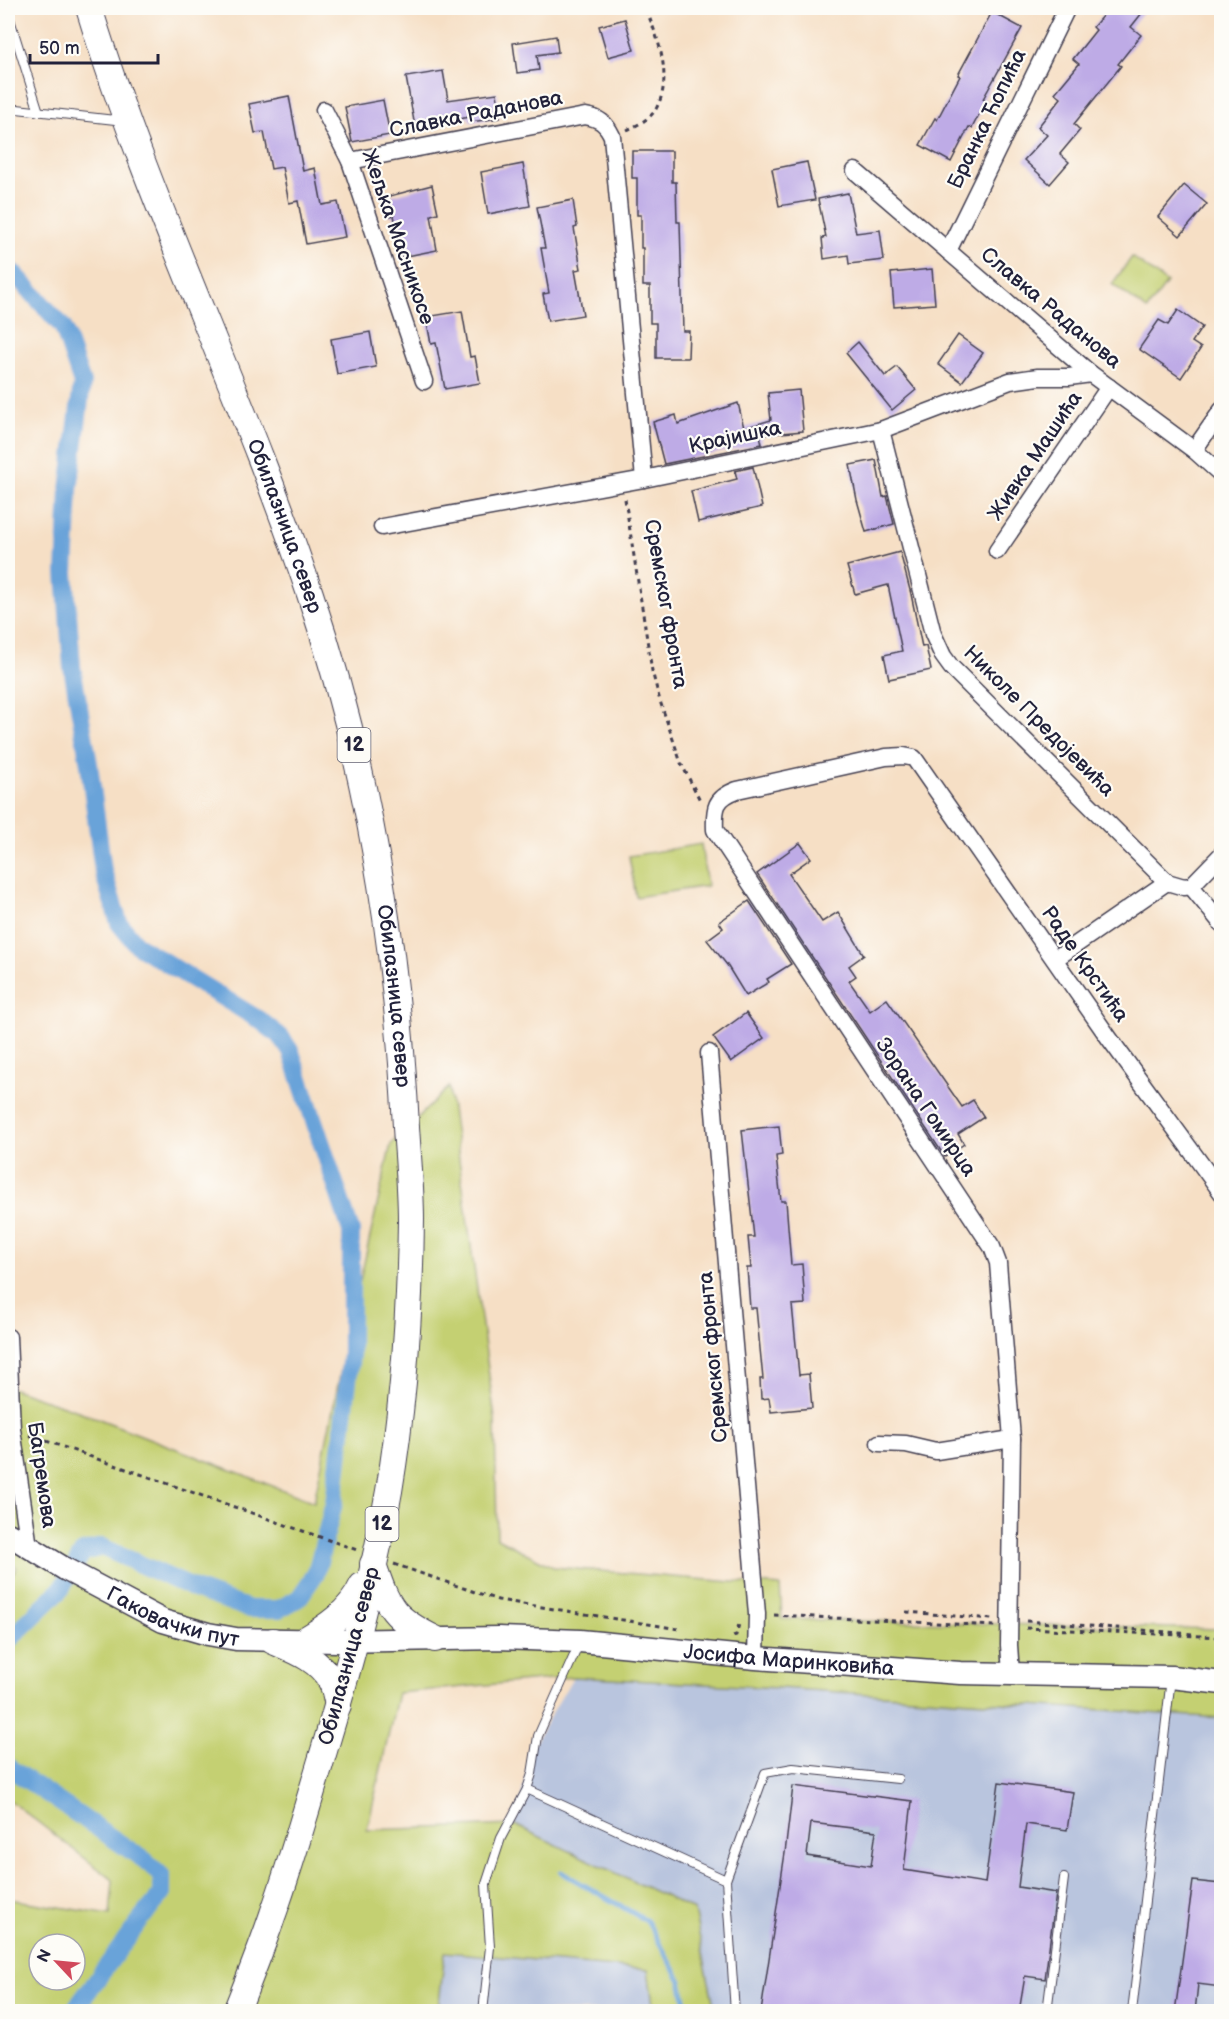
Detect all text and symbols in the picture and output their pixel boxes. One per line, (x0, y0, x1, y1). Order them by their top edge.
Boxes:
scale bar (30, 27, 158, 65)
text: 50 m (39, 38, 80, 59)
street label: Бранка Ћопића (942, 44, 1032, 193)
street label: Славка Раданова (387, 85, 565, 143)
street label: Жељка Масникосе (356, 146, 440, 328)
street label: Славка Раданова (976, 242, 1127, 374)
street label: Живка Машића (982, 386, 1088, 525)
street label: Крајишка (687, 415, 784, 459)
street label: Обилазница север (242, 435, 328, 616)
street label: Сремског фронта (639, 517, 693, 691)
street label: Николе Предојевића (958, 640, 1120, 802)
road number: 12 (338, 728, 370, 762)
street label: Раде Крстића (1036, 901, 1135, 1027)
street label: Обилазница север (372, 903, 416, 1088)
street label: Зорана Гомирца (870, 1033, 982, 1182)
street label: Сремског фронта (693, 1270, 733, 1444)
street label: Багремова (22, 1420, 62, 1530)
road number: 12 (366, 1507, 398, 1541)
street label: Обилазница север (313, 1564, 385, 1748)
street label: Гаковачки пут (102, 1581, 241, 1652)
street label: Јосифа Маринковића (682, 1639, 896, 1681)
north arrow (27, 1932, 87, 1992)
text: N (34, 1947, 56, 1966)

